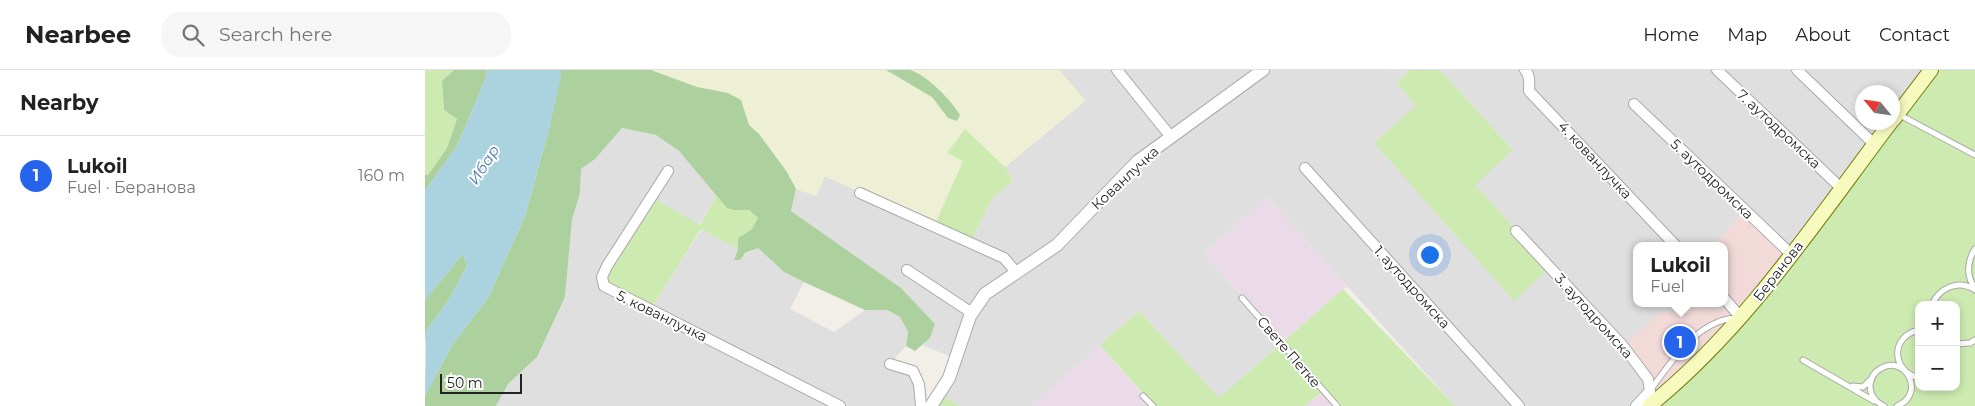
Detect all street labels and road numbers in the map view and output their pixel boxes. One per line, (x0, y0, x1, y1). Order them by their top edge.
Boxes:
street label: 7. аутодромска (1733, 86, 1825, 172)
street label: 4. кованлучка (1554, 117, 1636, 203)
street label: 5. аутодромска (1667, 135, 1757, 223)
street label: Кованлучка (1088, 142, 1162, 214)
street label: Беранова (1749, 237, 1807, 305)
street label: 1. аутодромска (1370, 242, 1454, 332)
street label: 3. аутодромска (1551, 270, 1637, 362)
street label: 5. кованлучка (614, 286, 710, 346)
street label: Свете Петке (1253, 313, 1325, 391)

